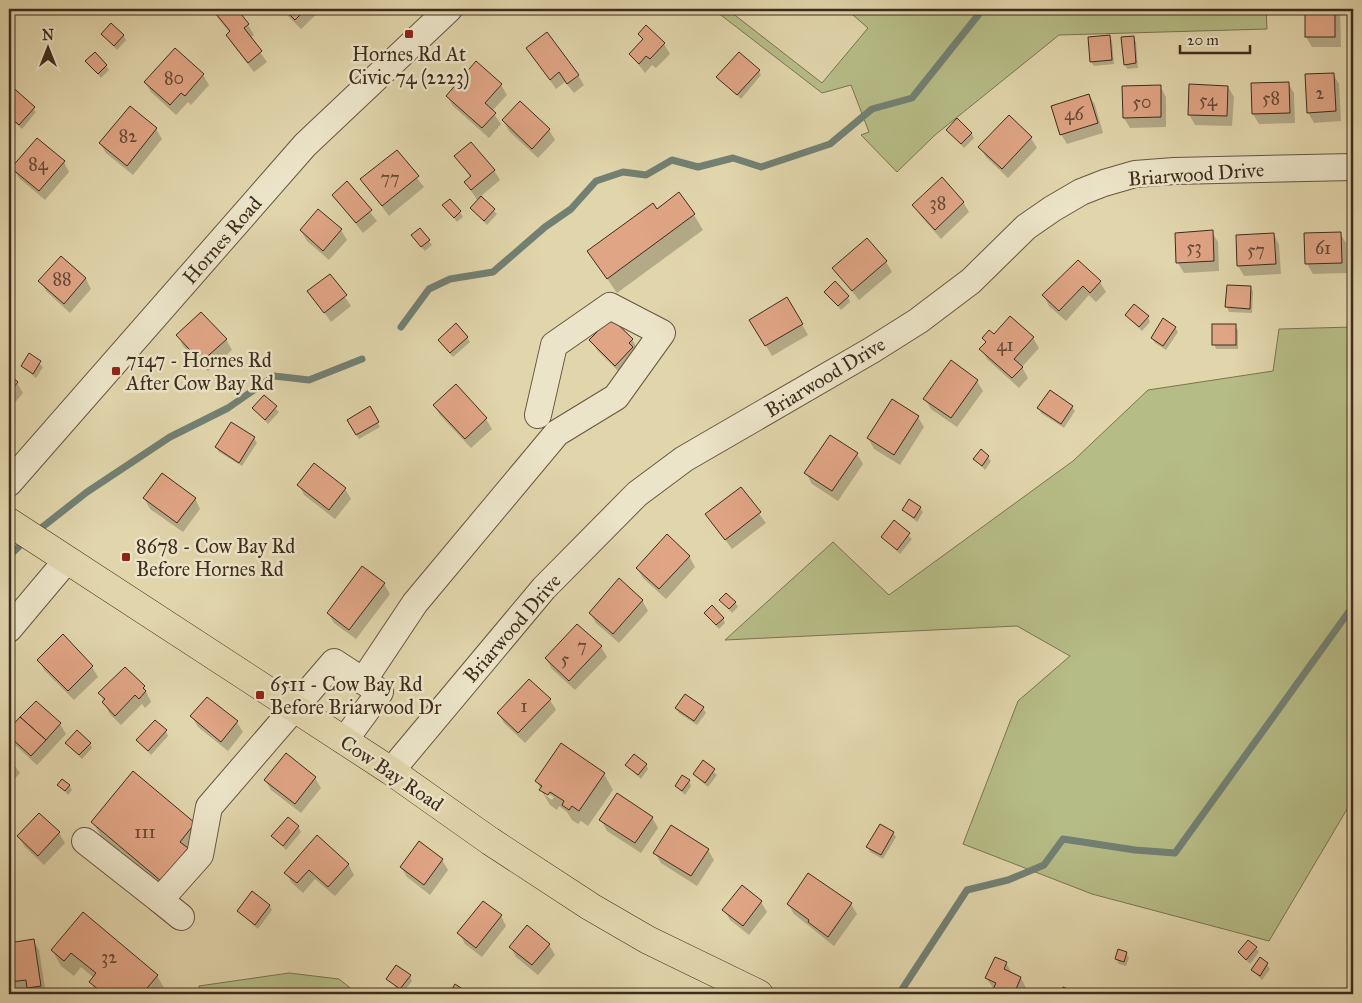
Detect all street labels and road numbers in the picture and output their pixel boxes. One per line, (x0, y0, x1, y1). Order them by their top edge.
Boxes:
street label: Briarwood Drive (1127, 157, 1265, 191)
street label: Hornes Road (177, 191, 267, 289)
street label: Briarwood Drive (760, 332, 890, 422)
street label: Briarwood Drive (458, 569, 566, 687)
street label: Cow Bay Road (336, 730, 448, 816)

